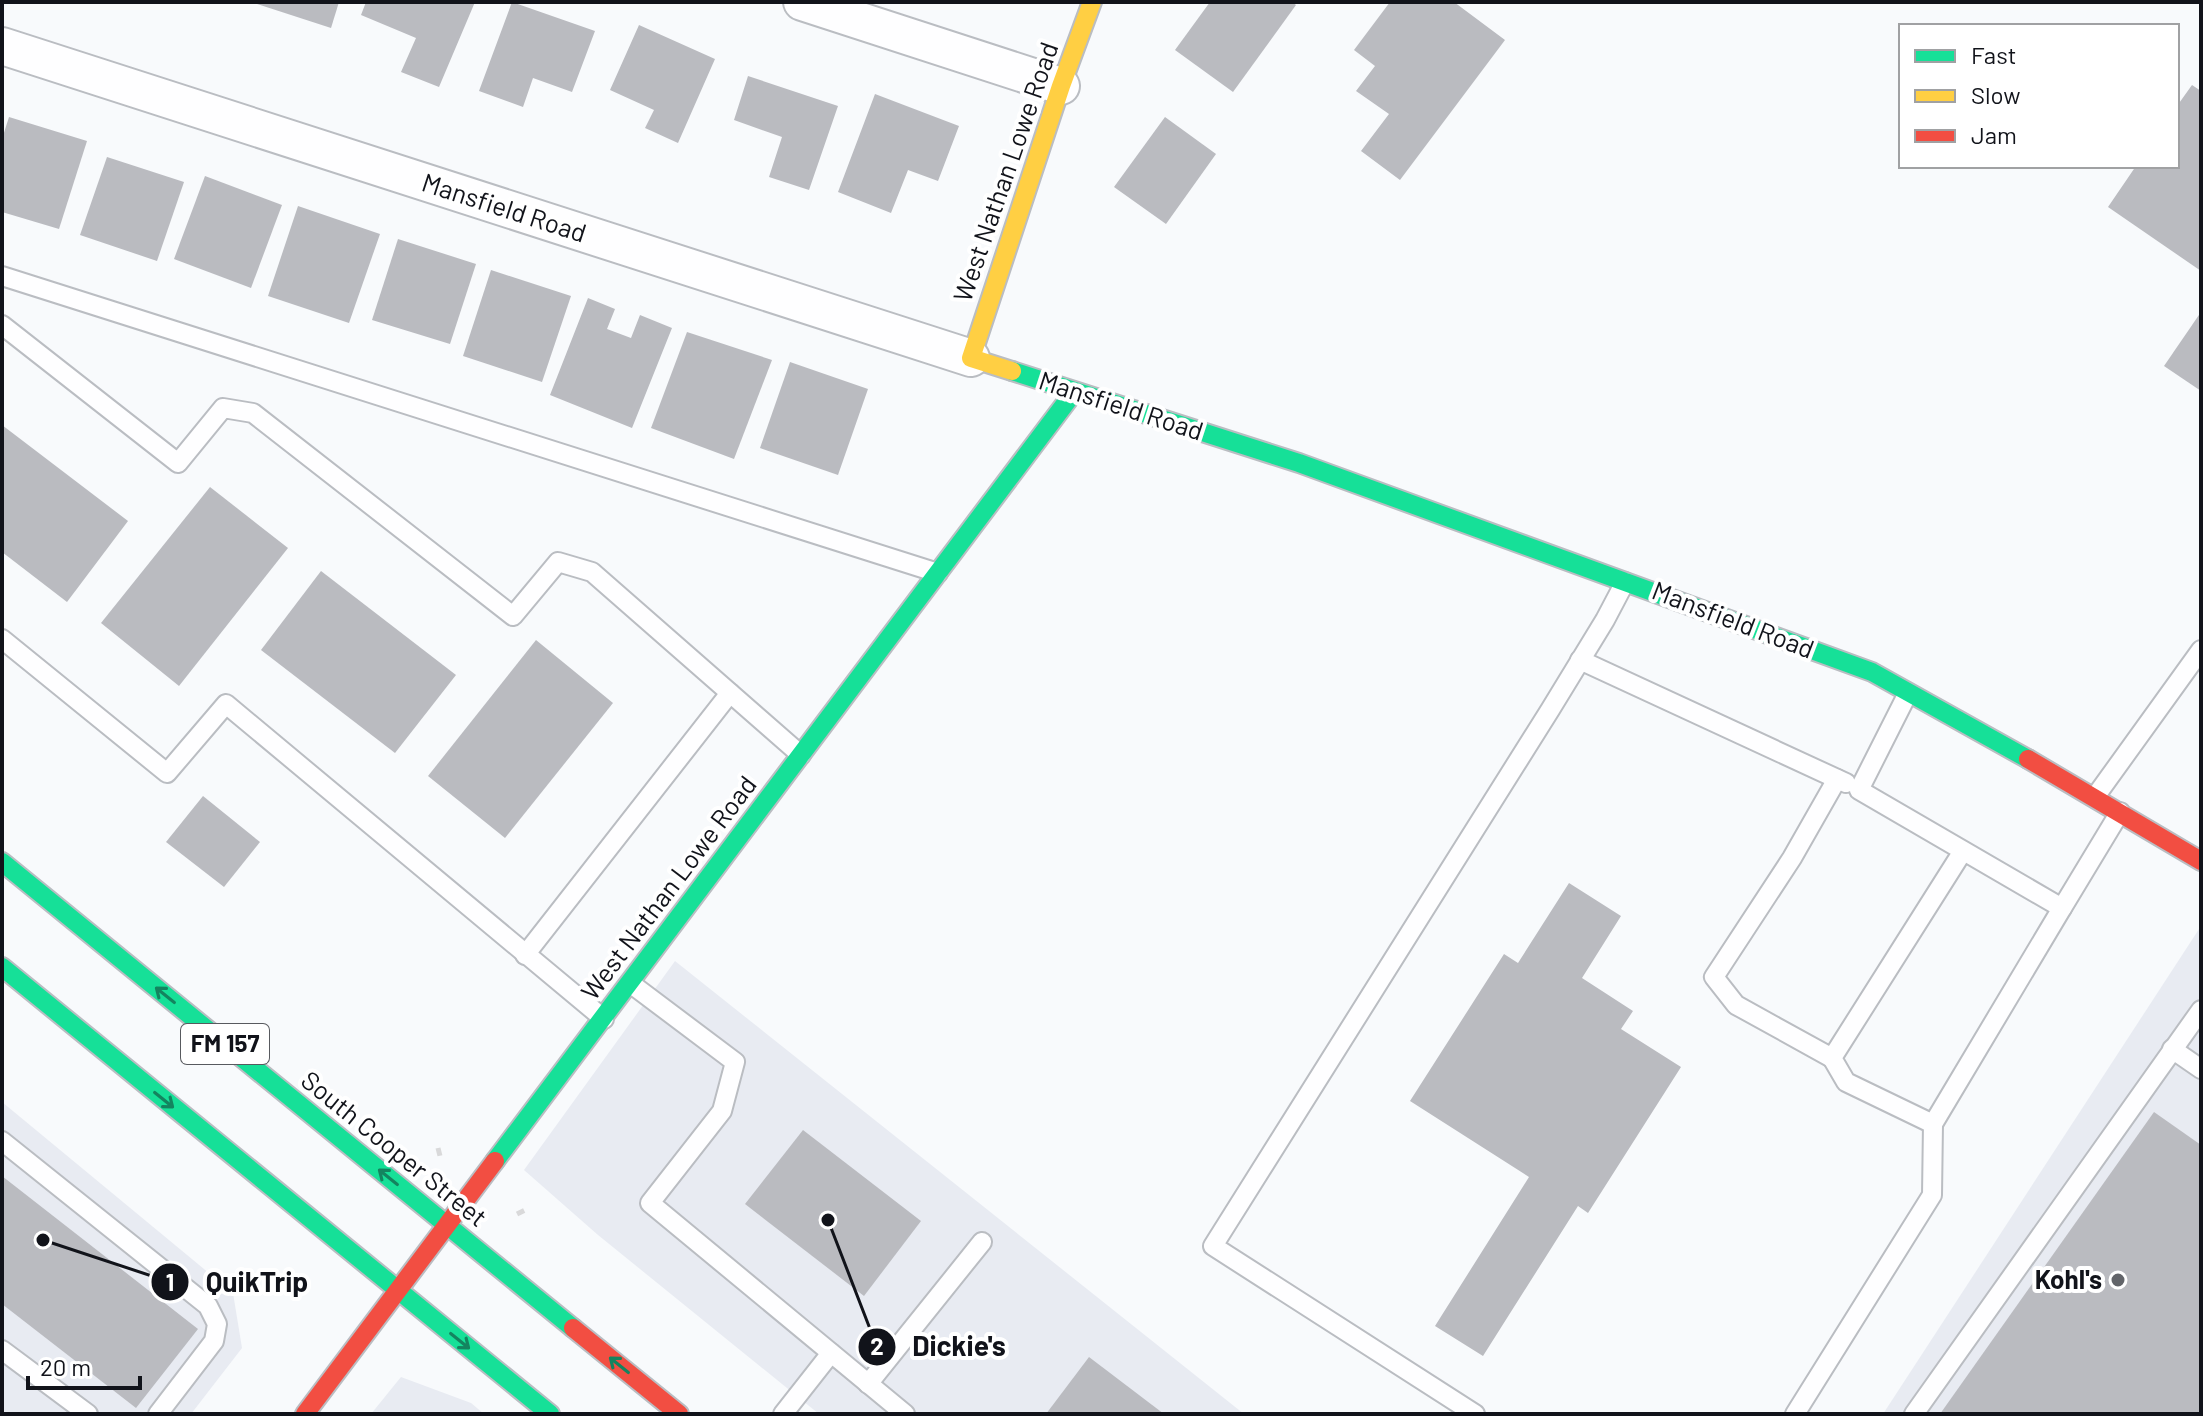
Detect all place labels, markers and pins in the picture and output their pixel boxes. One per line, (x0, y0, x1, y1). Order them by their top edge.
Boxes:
callout: QuikTrip (150, 1256, 324, 1308)
place label: Kohl's (2035, 1263, 2102, 1294)
marker: Kohl's (2109, 1271, 2127, 1289)
callout: Dickie's (857, 1321, 1022, 1373)

